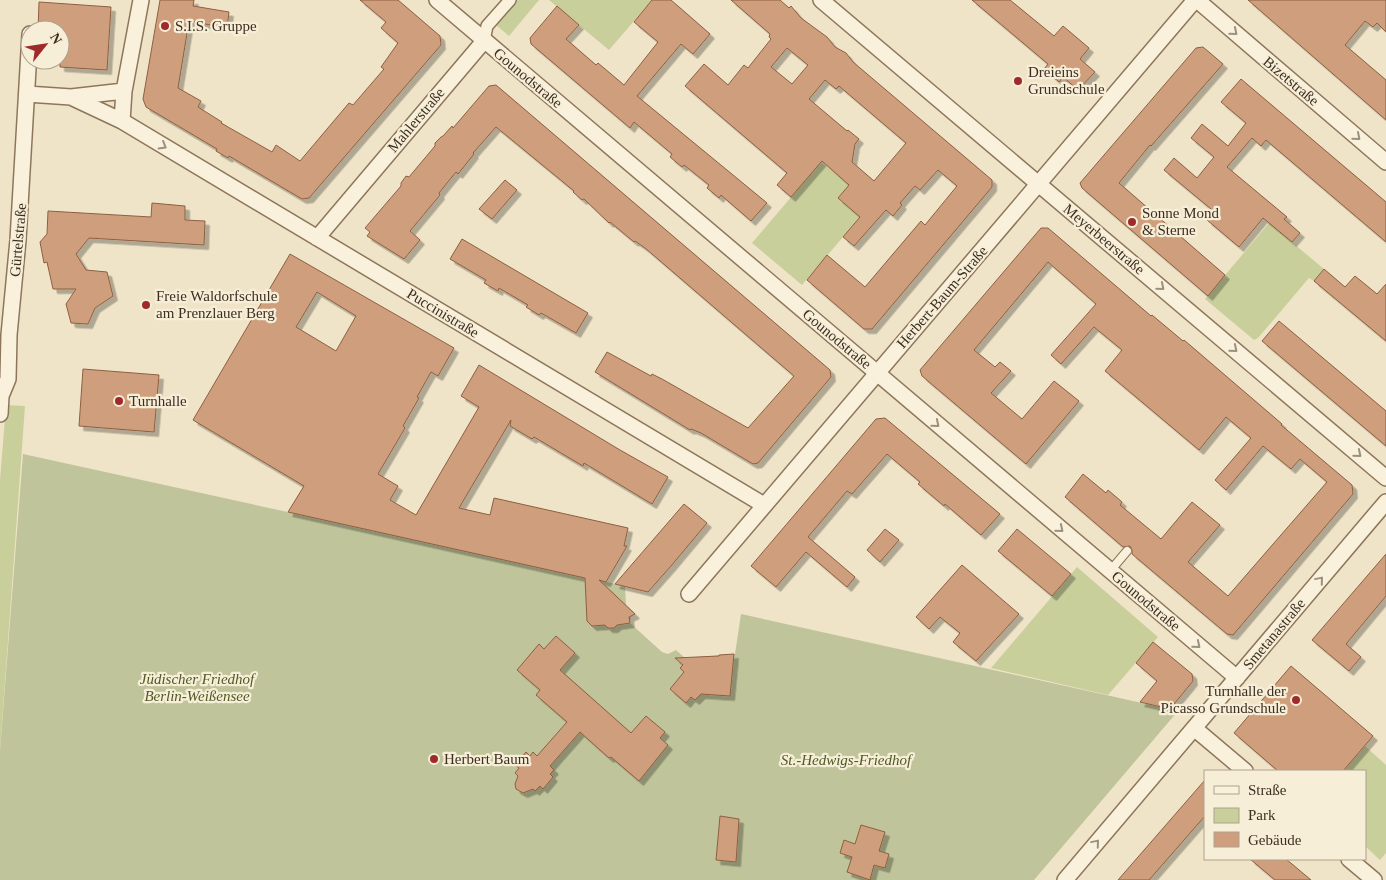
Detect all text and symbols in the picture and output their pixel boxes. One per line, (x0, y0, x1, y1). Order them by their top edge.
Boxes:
place label: S.I.S. Gruppe (175, 18, 257, 34)
north arrow (20, 20, 70, 70)
marker: S.I.S. Gruppe (159, 20, 171, 32)
one-way arrow (1228, 26, 1237, 35)
text: N (47, 31, 65, 47)
street label: Gounodstraße (491, 45, 566, 111)
street label: Bizetstraße (1260, 53, 1322, 109)
place label: Dreieins Grundschule (1028, 64, 1105, 97)
marker: Dreieins Grundschule (1012, 75, 1024, 87)
street label: Mahlerstraße (384, 84, 448, 155)
one-way arrow (1352, 132, 1361, 141)
one-way arrow (158, 140, 167, 150)
street label: Meyerbeerstraße (1060, 200, 1148, 278)
street label: Gürtelstraße (7, 202, 29, 278)
place label: Sonne Mond & Sterne (1142, 205, 1220, 238)
marker: Sonne Mond & Sterne (1126, 216, 1138, 228)
street label: Herbert-Baum-Straße (893, 242, 991, 351)
one-way arrow (1156, 282, 1165, 291)
street label: Puccinistraße (404, 285, 482, 341)
place label: Freie Waldorfschule am Prenzlauer Berg (156, 288, 278, 321)
marker: Freie Waldorfschule am Prenzlauer Berg (140, 299, 152, 311)
street label: Gounodstraße (800, 306, 875, 372)
one-way arrow (1228, 344, 1237, 352)
place label: Turnhalle (129, 393, 187, 409)
marker: Turnhalle (113, 395, 125, 407)
one-way arrow (930, 418, 939, 427)
one-way arrow (1352, 449, 1361, 457)
one-way arrow (1054, 523, 1063, 532)
street label: Gounodstraße (1109, 568, 1184, 634)
one-way arrow (1314, 577, 1323, 586)
street label: Smetanastraße (1240, 595, 1308, 673)
one-way arrow (1192, 639, 1201, 648)
park label: Jüdischer Friedhof Berlin-Weißensee (140, 671, 256, 704)
place label: Turnhalle der Picasso Grundschule (1161, 683, 1286, 716)
marker: Turnhalle der Picasso Grundschule (1290, 694, 1302, 706)
place label: Herbert Baum (444, 751, 530, 767)
park label: St.-Hedwigs-Friedhof (781, 752, 913, 768)
marker: Herbert Baum (428, 753, 440, 765)
legend (1204, 770, 1366, 860)
text: Straße (1248, 782, 1287, 798)
text: Park (1248, 807, 1276, 823)
text: Gebäude (1248, 832, 1302, 848)
one-way arrow (1091, 840, 1099, 849)

